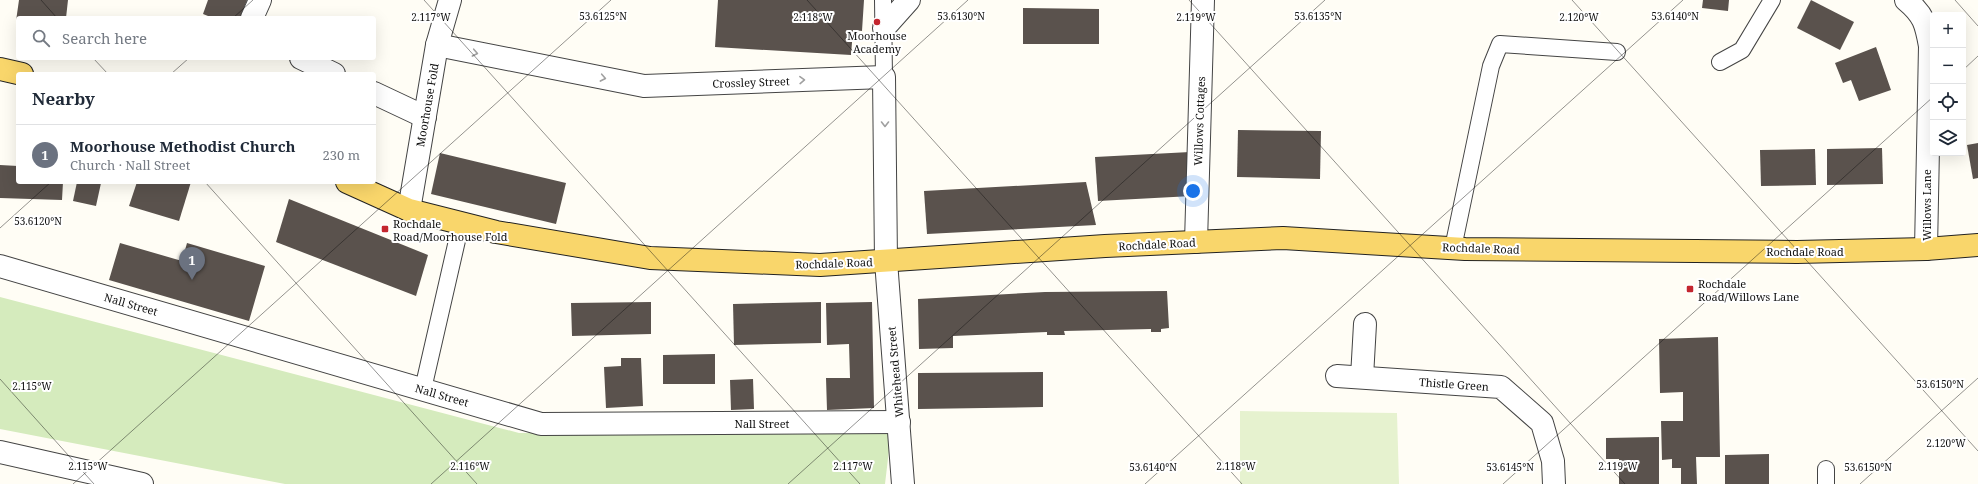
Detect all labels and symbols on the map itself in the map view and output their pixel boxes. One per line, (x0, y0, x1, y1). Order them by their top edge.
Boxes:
text: 53.6125°N (579, 9, 627, 23)
text: 53.6130°N (937, 9, 985, 23)
text: 53.6135°N (1294, 9, 1342, 23)
text: 53.6140°N (1651, 9, 1699, 23)
text: 2.117°W (411, 10, 451, 24)
text: 2.118°W (793, 10, 833, 24)
text: 2.119°W (1176, 10, 1216, 24)
text: 2.120°W (1559, 10, 1599, 24)
marker: Moorhouse Academy (872, 17, 882, 27)
place label: Moorhouse Academy (847, 28, 907, 56)
one-way arrow (472, 48, 479, 57)
street label: Moorhouse Fold (412, 62, 442, 148)
one-way arrow (600, 73, 606, 82)
street label: Crossley Street (712, 73, 790, 91)
one-way arrow (799, 76, 805, 84)
street label: Willows Cottages (1190, 76, 1208, 166)
one-way arrow (881, 121, 889, 127)
street label: Willows Lane (1919, 169, 1934, 241)
your location (1183, 181, 1203, 201)
text: 53.6120°N (14, 214, 62, 228)
place label: Rochdale Road/Moorhouse Fold (393, 216, 508, 244)
marker: Rochdale Road/Moorhouse Fold (380, 224, 390, 234)
street label: Rochdale Road (1118, 234, 1196, 254)
street label: Rochdale Road (1442, 239, 1520, 257)
street label: Rochdale Road (1766, 244, 1844, 259)
pin: 1 (179, 247, 205, 280)
street label: Rochdale Road (795, 254, 873, 272)
place label: Rochdale Road/Willows Lane (1698, 276, 1799, 304)
marker: Rochdale Road/Willows Lane (1685, 284, 1695, 294)
street label: Nall Street (103, 289, 160, 319)
street label: Whitehead Street (884, 326, 906, 418)
street label: Thistle Green (1418, 374, 1490, 394)
text: 53.6150°N (1916, 377, 1964, 391)
text: 2.115°W (12, 379, 52, 393)
street label: Nall Street (414, 380, 471, 410)
street label: Nall Street (735, 416, 790, 431)
text: 2.120°W (1926, 436, 1966, 450)
text: 2.115°W (68, 459, 108, 473)
text: 2.116°W (450, 459, 490, 473)
text: 2.117°W (833, 459, 873, 473)
text: 2.118°W (1216, 459, 1256, 473)
text: 2.119°W (1598, 459, 1638, 473)
text: 53.6140°N (1129, 460, 1177, 474)
text: 53.6145°N (1486, 460, 1534, 474)
text: 53.6150°N (1844, 460, 1892, 474)

